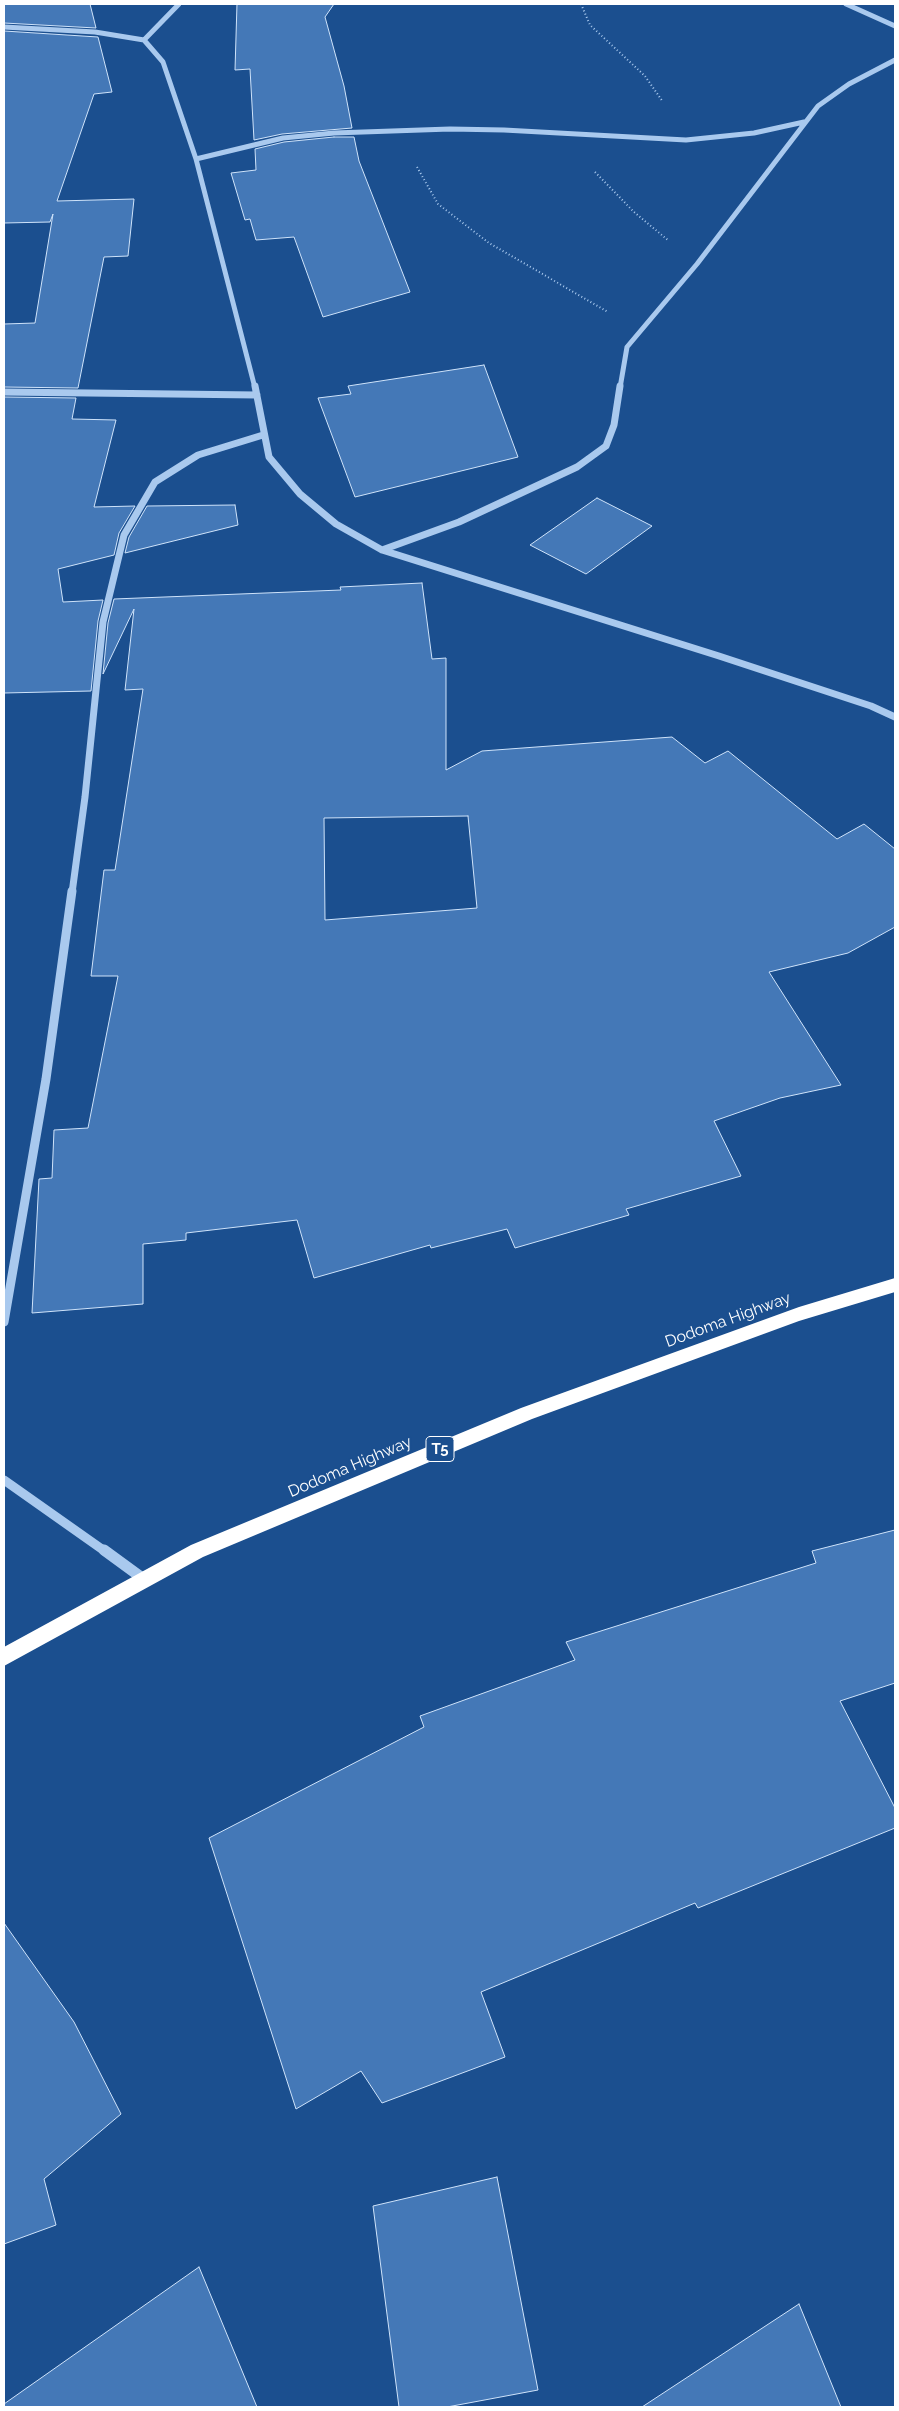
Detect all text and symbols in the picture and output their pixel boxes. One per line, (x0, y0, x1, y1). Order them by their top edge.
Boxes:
street label: Dodoma Highway (663, 1288, 793, 1352)
street label: Dodoma Highway (285, 1432, 415, 1502)
road number: T5 (426, 1436, 454, 1462)

